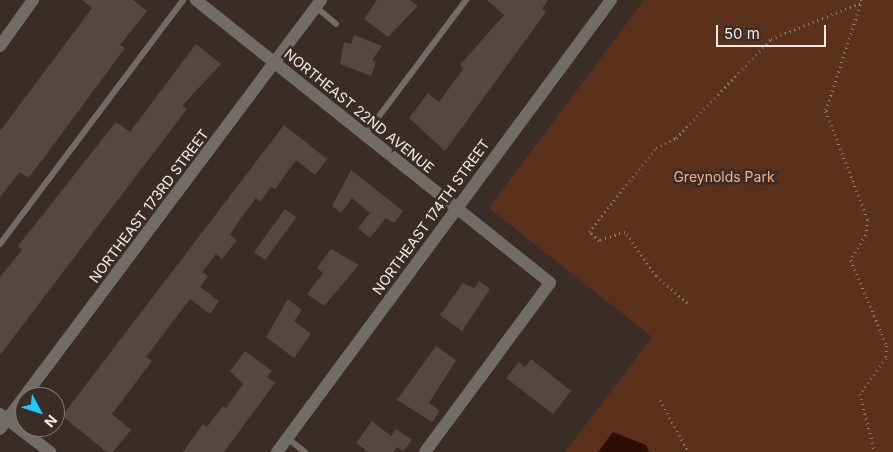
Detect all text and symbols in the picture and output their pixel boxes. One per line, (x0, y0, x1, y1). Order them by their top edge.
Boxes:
scale bar (718, 15, 828, 47)
text: 50 m (724, 24, 760, 43)
street label: NORTHEAST 22ND AVENUE (281, 45, 437, 177)
street label: NORTHEAST 173RD STREET (86, 126, 212, 286)
street label: NORTHEAST 174TH STREET (369, 136, 493, 298)
park label: Greynolds Park (673, 169, 775, 185)
north arrow (15, 387, 65, 437)
text: N (41, 412, 61, 431)

